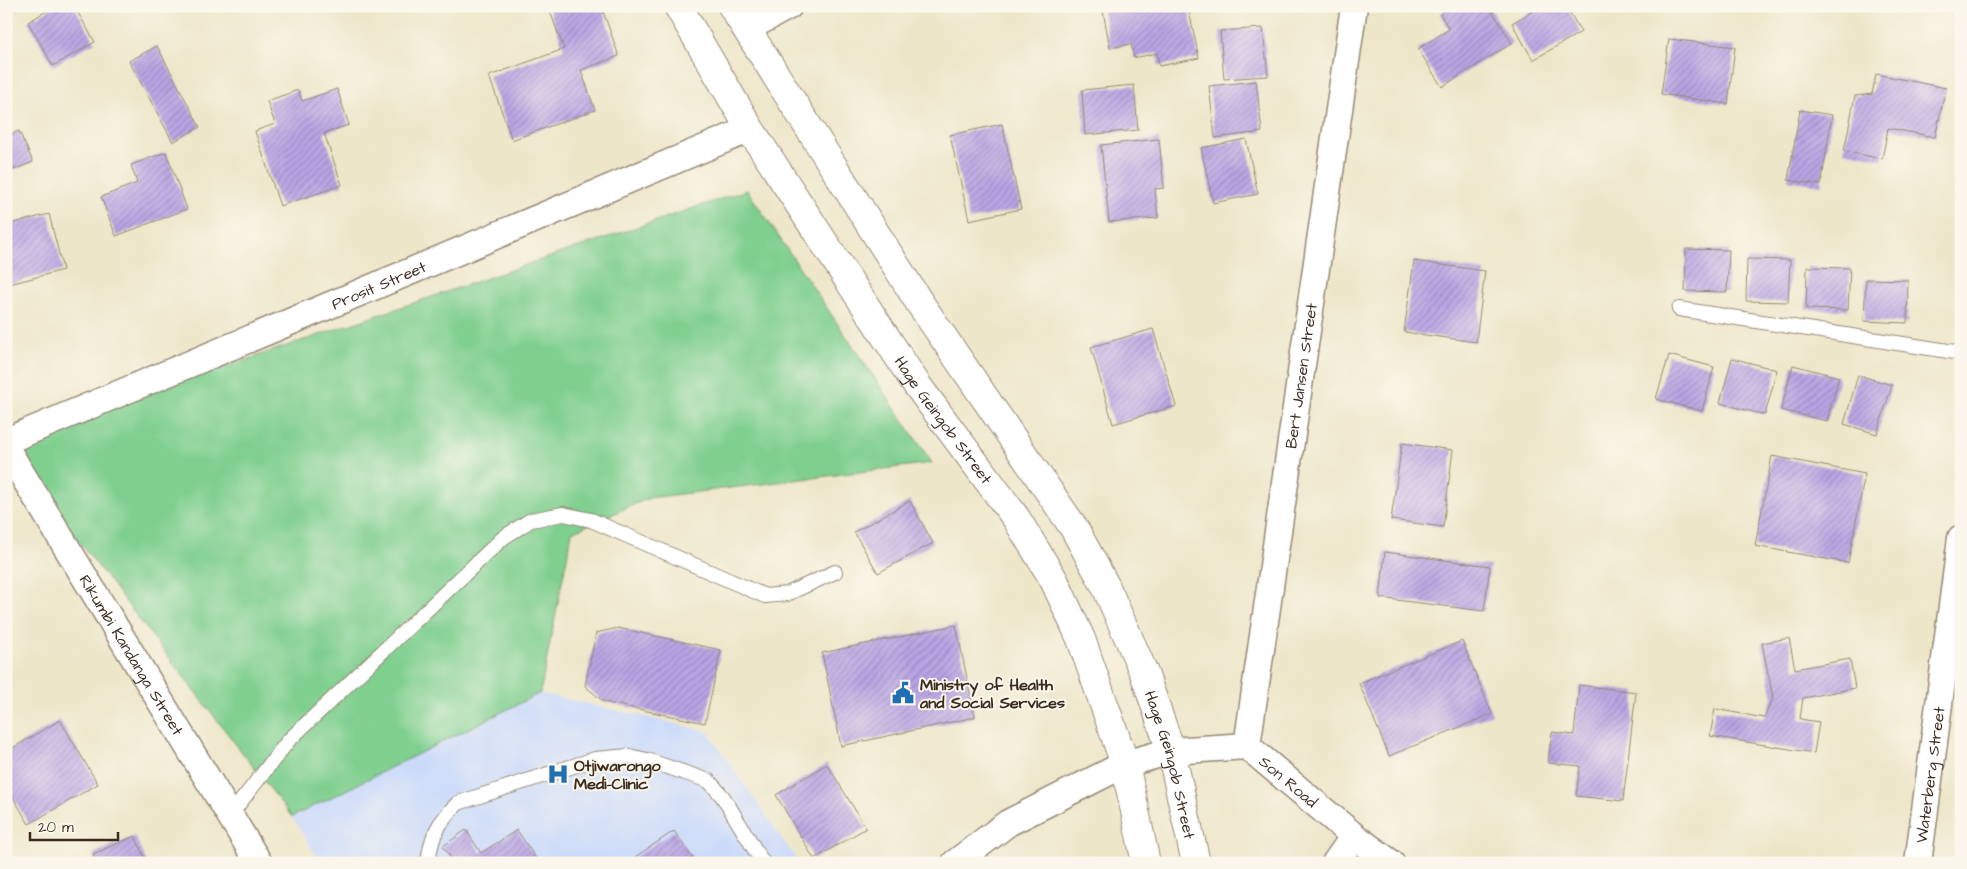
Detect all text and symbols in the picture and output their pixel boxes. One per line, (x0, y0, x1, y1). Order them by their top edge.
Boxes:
street label: Prosit Street (328, 256, 430, 315)
street label: Bert Jansen Street (1280, 301, 1323, 450)
street label: Hage Geingob Street (889, 352, 997, 489)
street label: Rikumbi Kandanga Street (74, 571, 189, 740)
place label: Ministry of Health and Social Services (919, 674, 1065, 714)
public building icon: Ministry of Health and Social Services (890, 680, 916, 706)
street label: Hage Geingob Street (1139, 688, 1200, 842)
street label: Waterberg Street (1911, 705, 1951, 845)
street label: Son Road (1254, 751, 1322, 813)
place label: Otjiwarongo Medi-Clinic (574, 755, 662, 795)
hospital icon: Otjiwarongo Medi-Clinic (545, 761, 571, 787)
scale bar (30, 809, 118, 841)
text: 20 m (38, 817, 74, 838)

